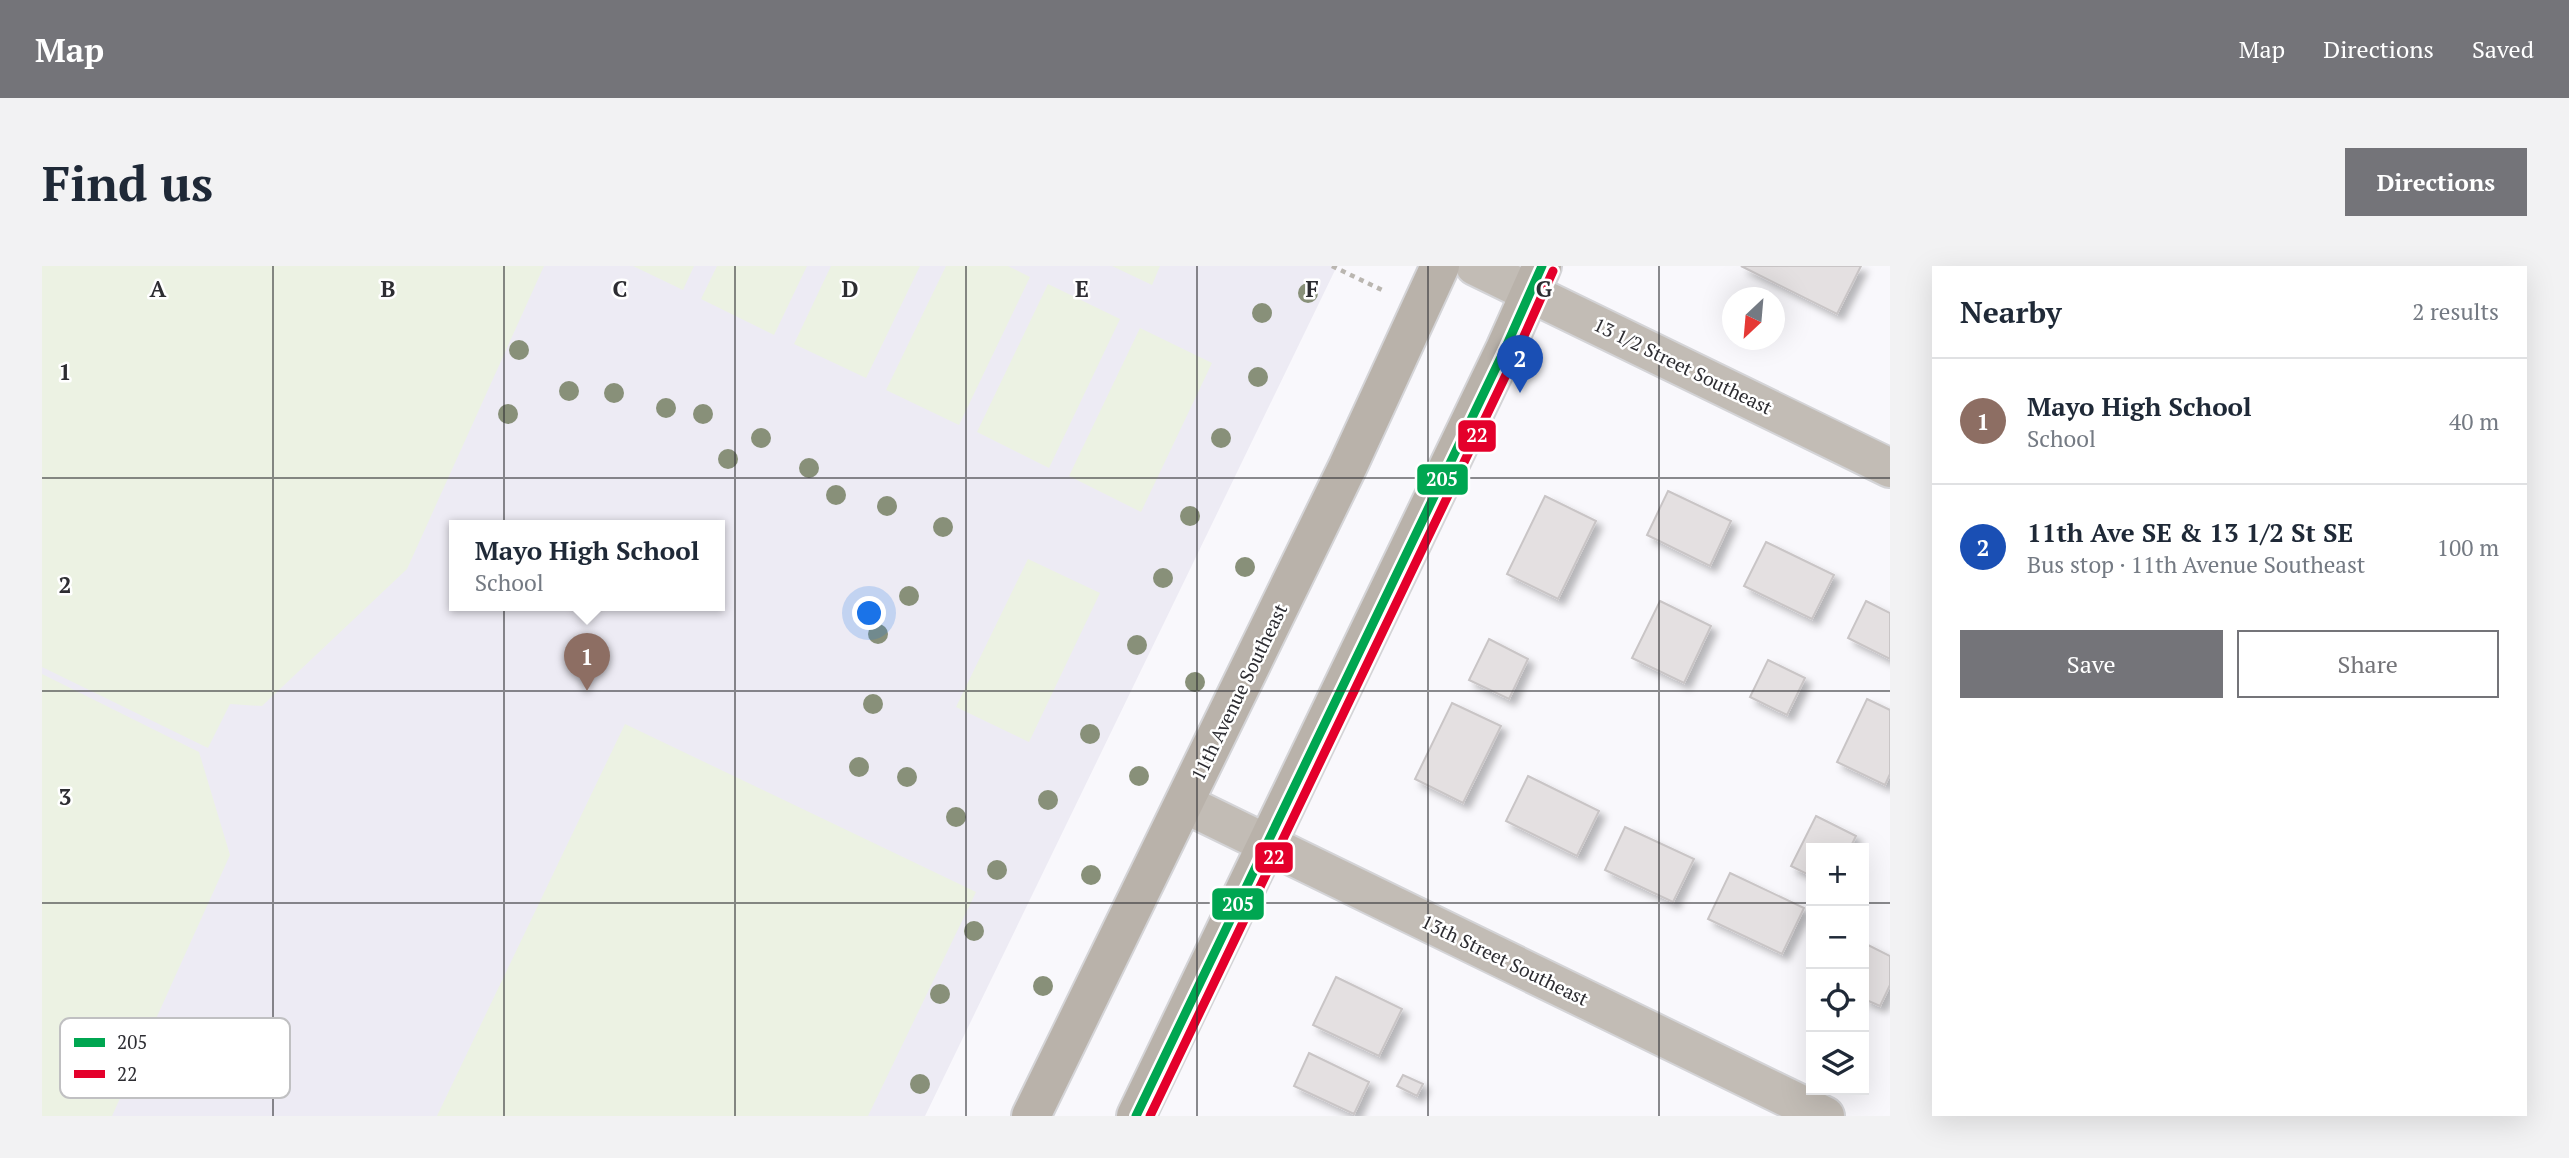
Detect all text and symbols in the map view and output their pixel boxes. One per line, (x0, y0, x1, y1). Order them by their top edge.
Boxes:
text: Map (35, 28, 104, 71)
text: Map (2239, 33, 2285, 65)
text: Directions (2323, 33, 2434, 65)
text: Saved (2472, 33, 2534, 65)
button: Directions (2345, 148, 2527, 216)
text: Find us (42, 150, 213, 215)
text: A (150, 273, 167, 304)
text: B (381, 273, 396, 304)
text: C (613, 273, 628, 304)
text: D (842, 273, 859, 304)
text: E (1075, 273, 1089, 304)
text: F (1305, 273, 1319, 304)
text: G (1536, 273, 1553, 304)
north arrow (1722, 287, 1785, 350)
text: Nearby (1960, 292, 2062, 332)
text: 2 results (2412, 296, 2499, 327)
street label: 13 1/2 Street Southeast (1590, 311, 1777, 420)
pin: 2 (1497, 335, 1543, 393)
text: 1 (59, 356, 72, 387)
text: Mayo High School (2027, 389, 2252, 423)
text: 1 (1977, 406, 1990, 437)
text: 40 m (2449, 406, 2499, 437)
line badge: 22 (1457, 419, 1497, 453)
text: 22 (1466, 422, 1488, 447)
text: School (2027, 423, 2096, 454)
line badge: 205 (1416, 463, 1469, 496)
text: 205 (1426, 466, 1458, 491)
text: 11th Ave SE & 13 1/2 St SE (2027, 515, 2353, 549)
popup (449, 520, 725, 611)
text: 2 (1977, 532, 1990, 563)
text: 100 m (2437, 532, 2499, 563)
text: Mayo High School (475, 533, 699, 567)
text: Bus stop · 11th Avenue Southeast (2027, 549, 2365, 580)
text: School (475, 567, 544, 598)
text: 2 (59, 569, 72, 600)
your location (852, 596, 886, 630)
street label: 11th Avenue Southeast (1185, 599, 1292, 784)
button: Save (1960, 630, 2223, 698)
button: Share (2237, 630, 2499, 698)
pin: 1 (564, 633, 610, 691)
text: 3 (59, 781, 72, 812)
line badge: 22 (1254, 841, 1294, 874)
map controls (1806, 843, 1869, 1095)
button: + (1806, 843, 1869, 906)
text: 22 (1263, 844, 1285, 869)
line badge: 205 (1211, 887, 1265, 921)
text: 205 (1222, 891, 1254, 916)
button: − (1806, 906, 1869, 969)
street label: 13th Street Southeast (1418, 908, 1593, 1011)
button: locate (1806, 969, 1869, 1032)
legend (60, 1018, 290, 1098)
text: 205 (117, 1029, 147, 1054)
button: layers (1806, 1032, 1869, 1095)
text: 22 (117, 1061, 137, 1086)

